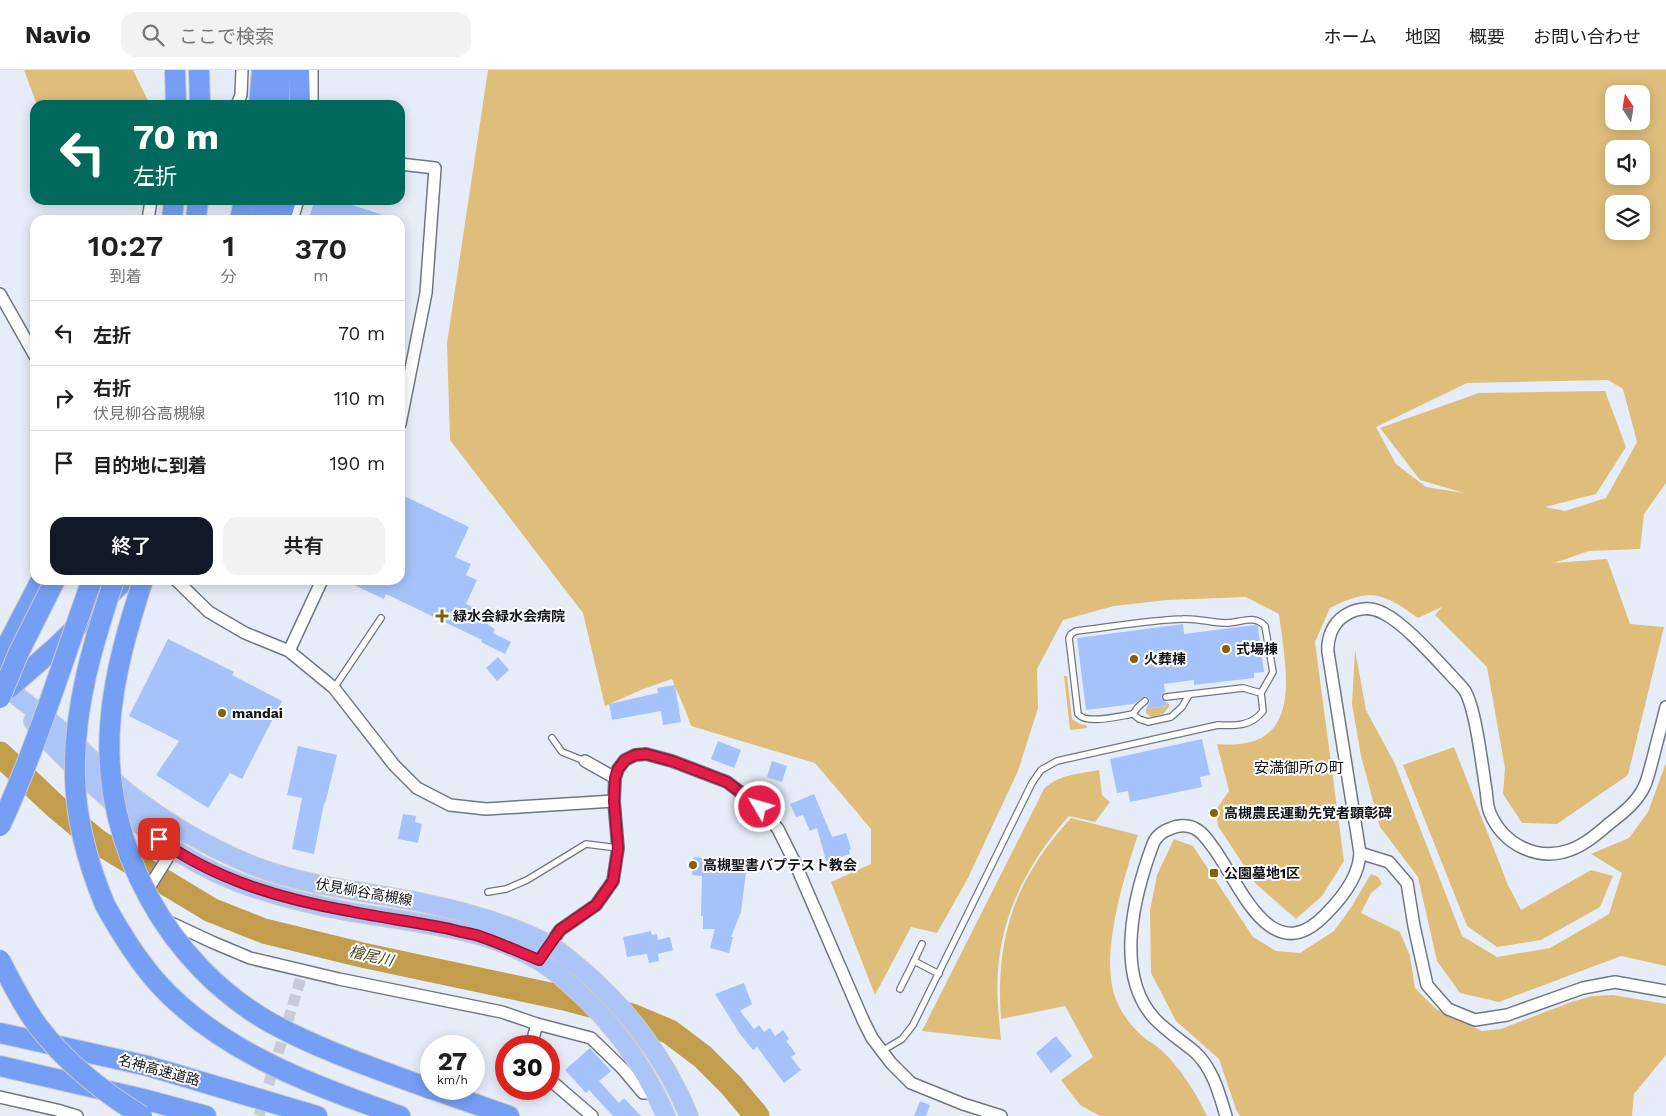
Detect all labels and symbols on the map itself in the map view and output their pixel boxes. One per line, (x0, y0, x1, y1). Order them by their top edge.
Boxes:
north arrow (1605, 85, 1650, 130)
place label: 緑水会緑水会病院 (453, 608, 565, 624)
marker: 緑水会緑水会病院 (435, 609, 449, 623)
place label: 式場棟 (1236, 641, 1278, 657)
marker: 式場棟 (1220, 643, 1232, 655)
place label: 火葬棟 (1144, 651, 1186, 667)
marker: 火葬棟 (1128, 653, 1140, 665)
place label: mandai (232, 705, 283, 721)
marker: mandai (216, 707, 228, 719)
district label: 安満御所の町 (1254, 759, 1344, 777)
position arrow (733, 780, 785, 832)
place label: 高槻農民運動先覚者顕彰碑 (1224, 805, 1392, 821)
marker: 高槻農民運動先覚者顕彰碑 (1208, 807, 1220, 819)
pin (138, 818, 180, 860)
place label: 高槻聖書バプテスト教会 (703, 857, 857, 873)
marker: 高槻聖書バプテスト教会 (687, 859, 699, 871)
place label: 公園墓地1区 (1224, 865, 1300, 881)
marker: 公園墓地1区 (1208, 867, 1220, 879)
street label: 伏見柳谷高槻線 (314, 876, 414, 908)
water label: 檜尾川 (347, 942, 397, 970)
speed limit sign: 30 (495, 1035, 560, 1100)
street label: 名神高速道路 (116, 1051, 202, 1089)

